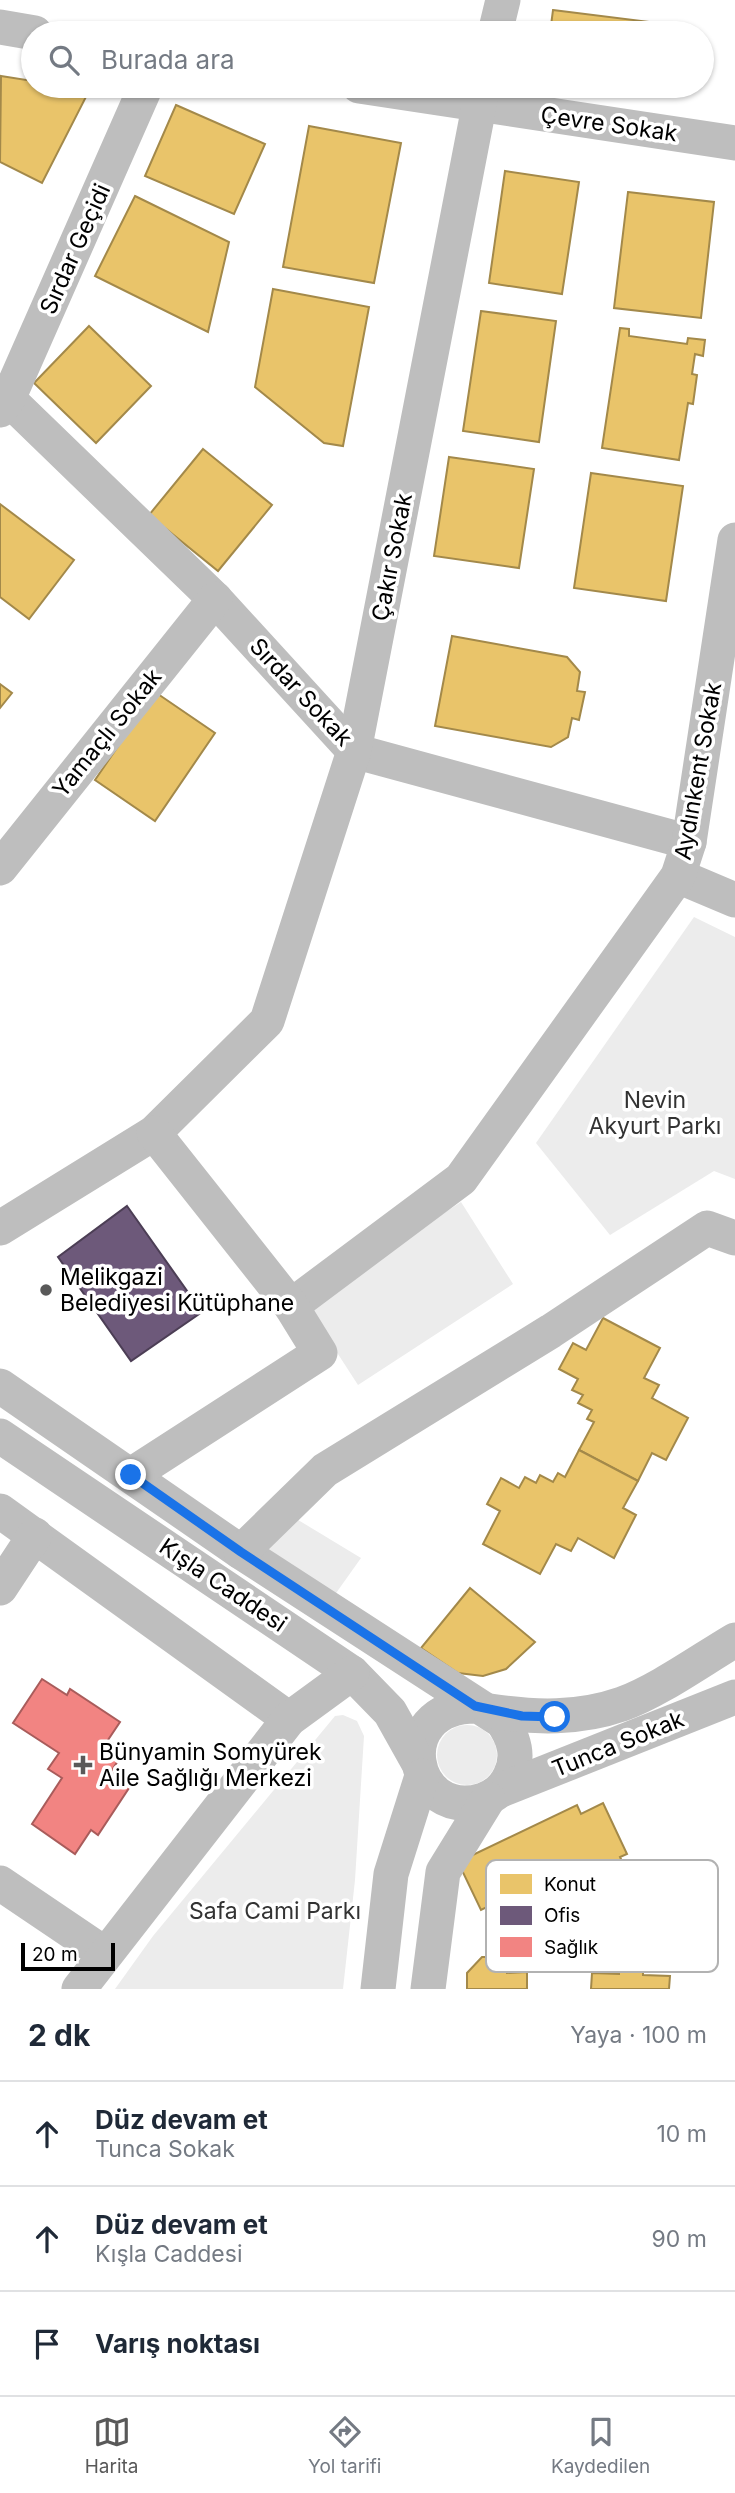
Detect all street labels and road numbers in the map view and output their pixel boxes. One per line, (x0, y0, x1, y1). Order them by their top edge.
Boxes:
street label: Çevre Sokak (539, 101, 679, 147)
street label: Sırdar Geçidi (34, 180, 116, 318)
street label: Çakır Sokak (366, 490, 418, 623)
street label: Sırdar Sokak (244, 632, 358, 752)
street label: Yamaçlı Sokak (47, 663, 168, 803)
street label: Aydınkent Sokak (669, 680, 727, 862)
street label: Kışla Caddesi (154, 1532, 292, 1638)
street label: Tunca Sokak (548, 1705, 688, 1783)

